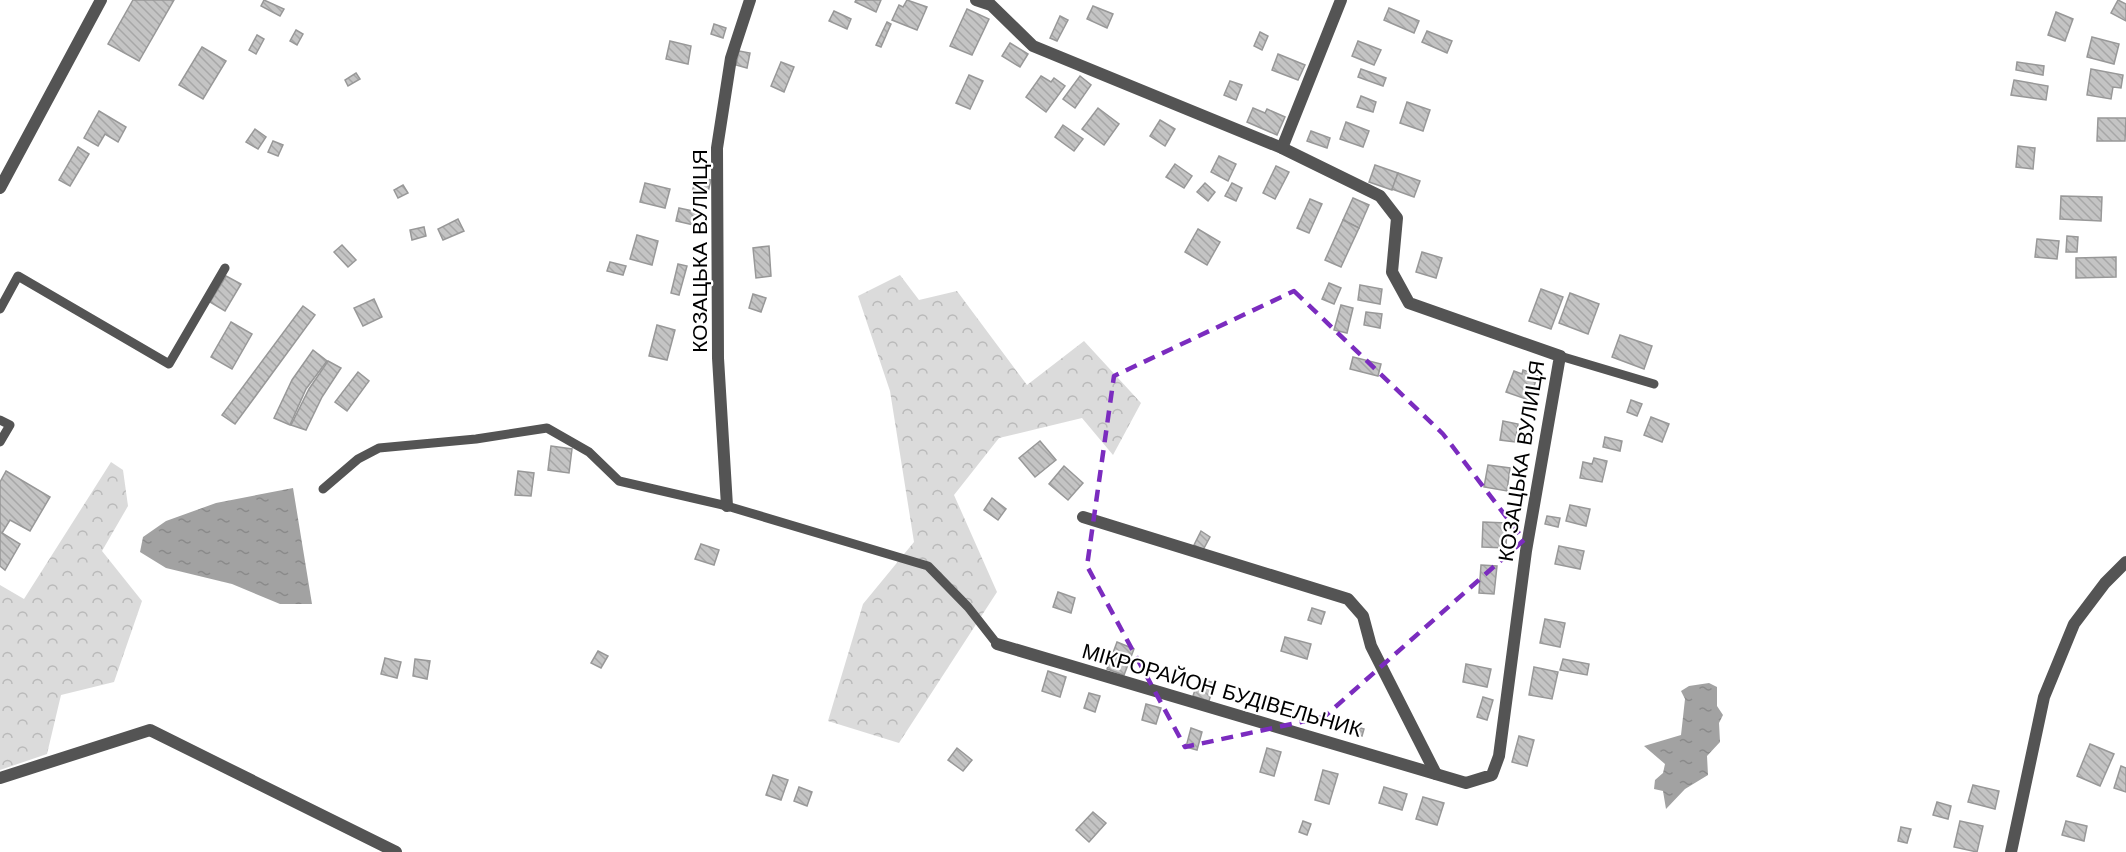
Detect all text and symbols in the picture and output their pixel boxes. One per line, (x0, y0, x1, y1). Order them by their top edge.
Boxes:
street label: КОЗАЦЬКА ВУЛИЦЯ (687, 149, 712, 353)
street label: КОЗАЦЬКА ВУЛИЦЯ (1493, 359, 1549, 563)
street label: МІКРОРАЙОН БУДІВЕЛЬНИК (1079, 638, 1365, 742)

